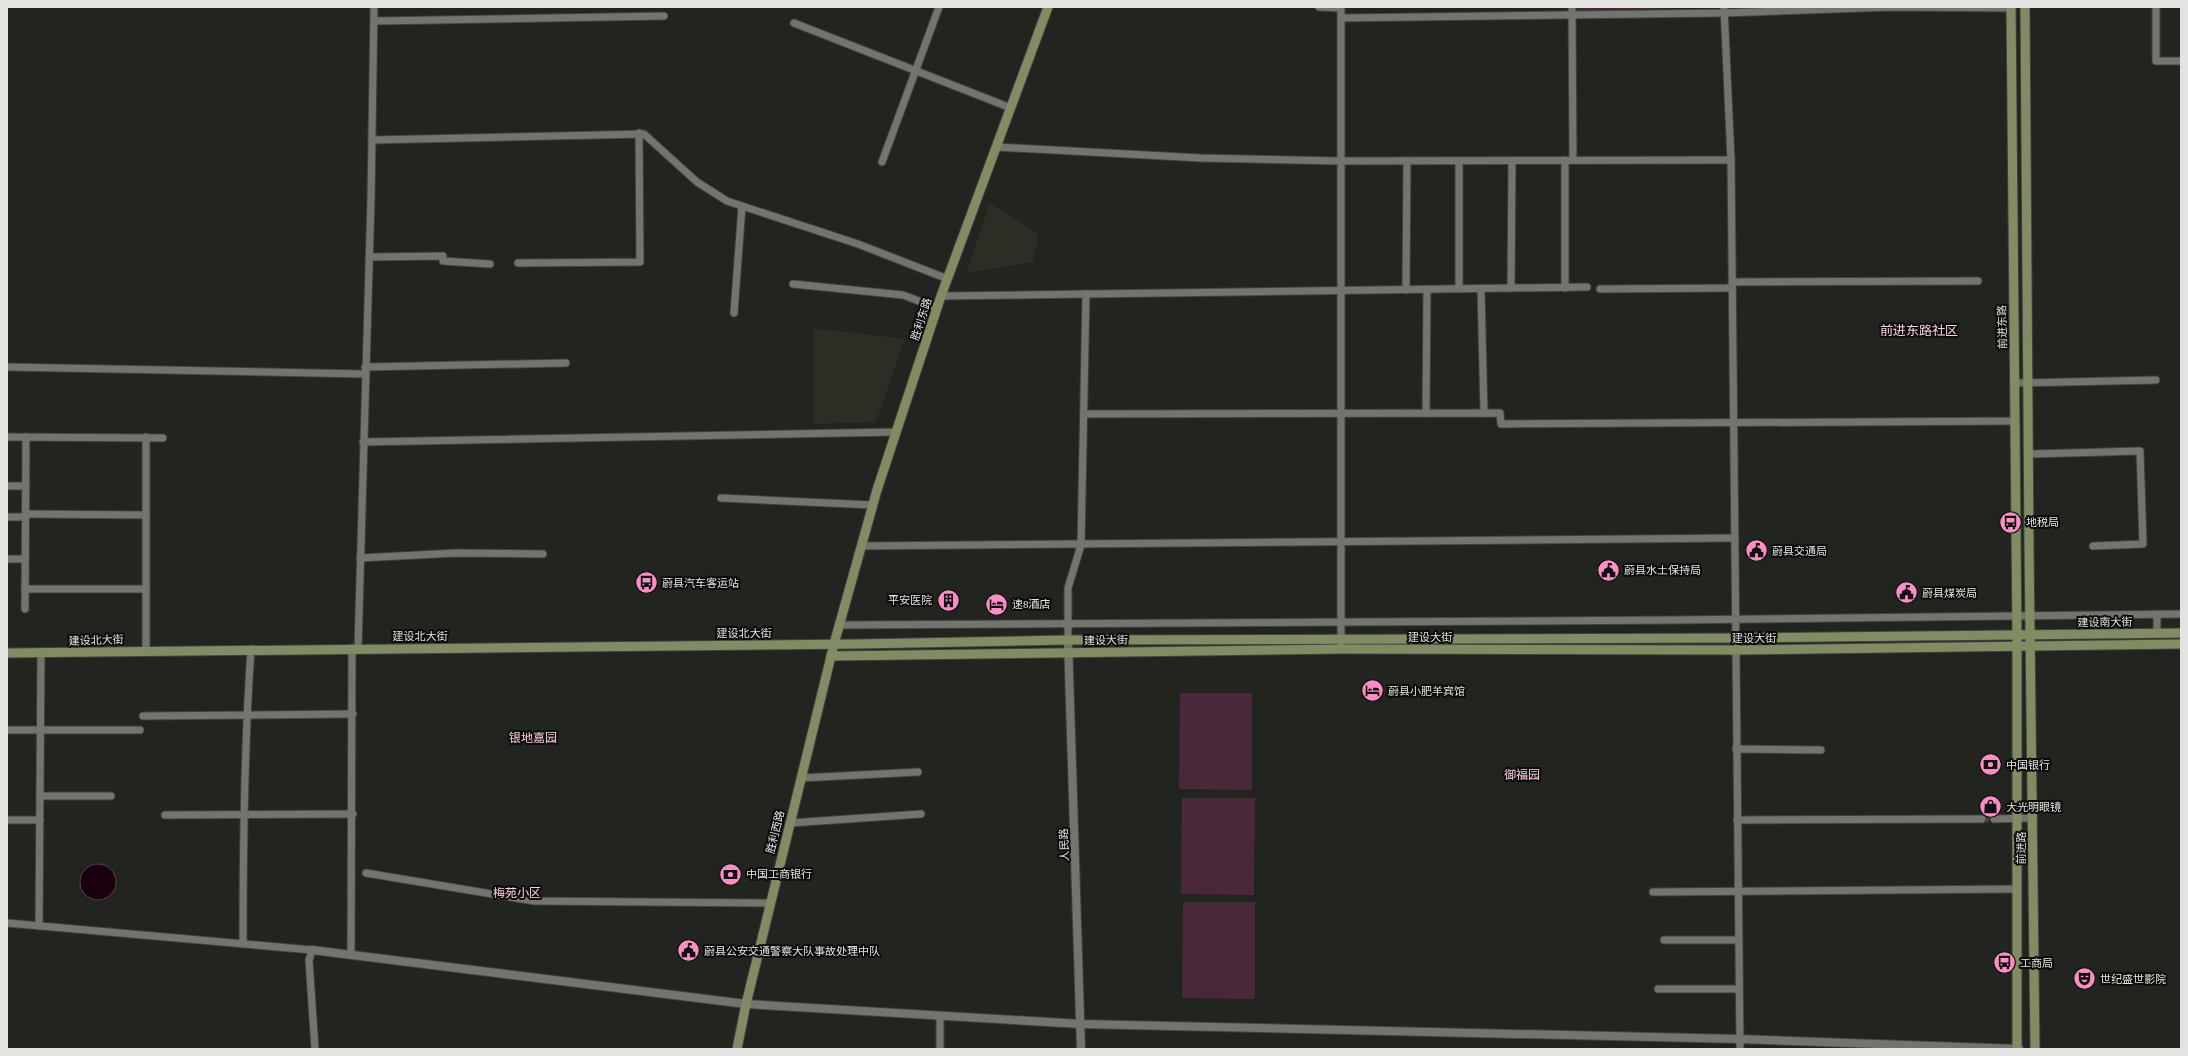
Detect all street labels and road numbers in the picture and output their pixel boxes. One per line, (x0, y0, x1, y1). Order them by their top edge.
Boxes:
street label: 胜利东路 (908, 296, 934, 342)
street label: 前进东路 (1996, 305, 2008, 349)
street label: 建设南大街 (2077, 616, 2133, 628)
street label: 建设北大街 (717, 627, 772, 639)
street label: 建设北大街 (393, 630, 448, 642)
street label: 建设大街 (1408, 631, 1452, 643)
street label: 建设大街 (1732, 632, 1776, 644)
street label: 建设北大街 (68, 633, 124, 647)
street label: 建设大街 (1084, 634, 1128, 646)
street label: 胜利西路 (764, 809, 786, 855)
street label: 人民路 (1057, 828, 1071, 862)
street label: 前进路 (2015, 832, 2027, 865)

